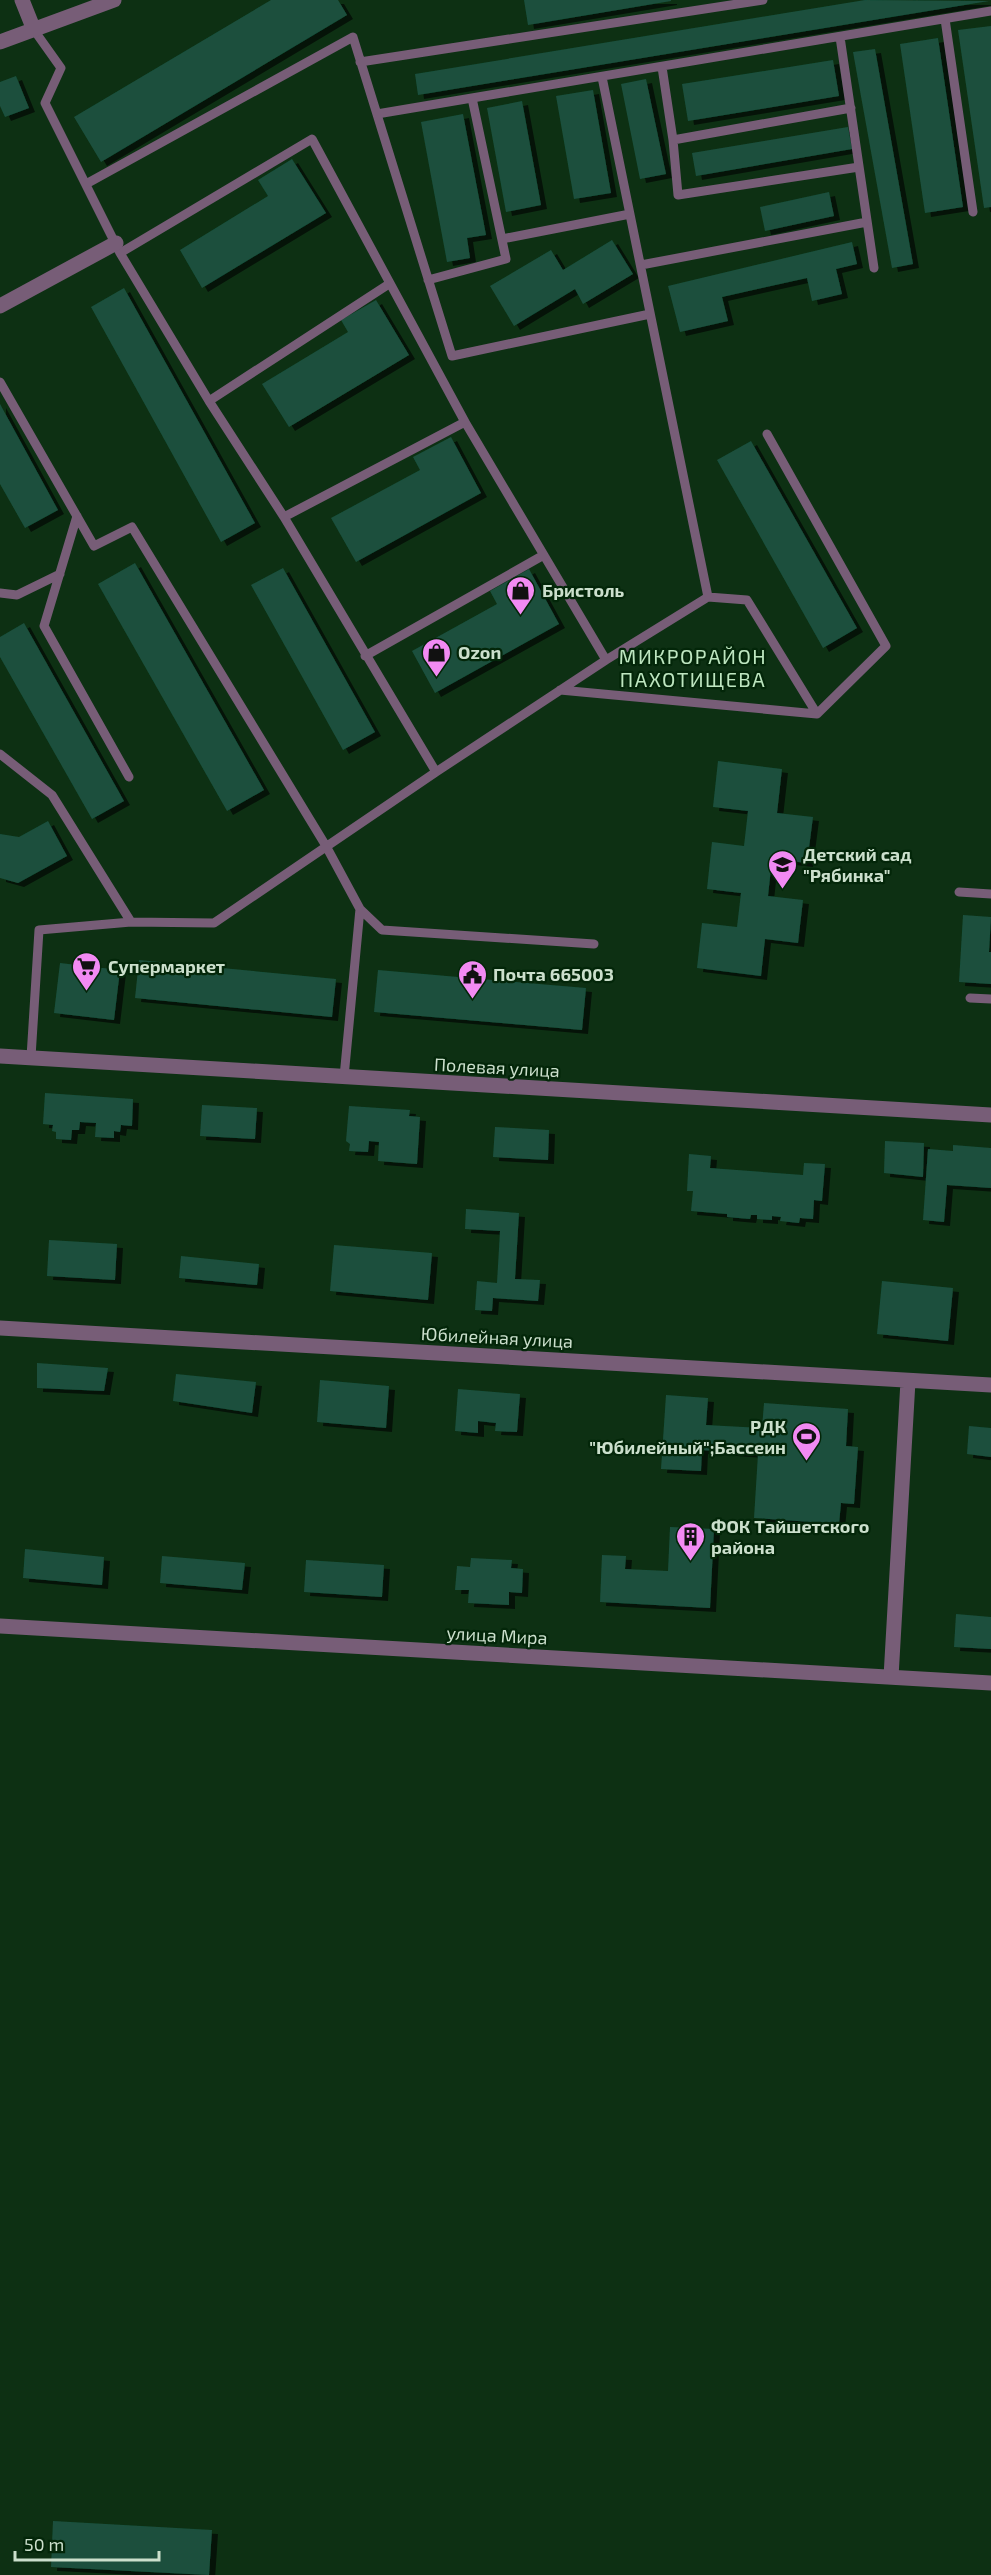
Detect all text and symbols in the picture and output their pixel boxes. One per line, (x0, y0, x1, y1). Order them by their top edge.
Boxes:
shop icon: Бристоль (505, 574, 537, 616)
place label: Бристоль (542, 579, 625, 601)
shop icon: Ozon (421, 636, 453, 678)
place label: Ozon (458, 641, 501, 663)
district label: МИКРОРАЙОН ПАХОТИЩЕВА (619, 644, 767, 691)
place label: Детский сад "Рябинка" (803, 843, 912, 886)
school or university icon: Детский сад "Рябинка" (766, 848, 798, 890)
supermarket icon: Супермаркет (71, 950, 103, 992)
place label: Супермаркет (108, 955, 225, 977)
public building icon: Почта 665003 (456, 958, 488, 1000)
place label: Почта 665003 (493, 963, 614, 985)
street label: Полевая улица (434, 1053, 560, 1081)
street label: Юбилейная улица (420, 1322, 574, 1352)
place label: РДК "Юбилейный";Бассеин (589, 1415, 786, 1458)
sports icon: РДК "Юбилейный";Бассеин (791, 1420, 823, 1462)
place label: ФОК Тайшетского района (711, 1515, 869, 1558)
building icon: ФОК Тайшетского района (674, 1520, 706, 1562)
street label: улица Мира (446, 1621, 548, 1649)
scale bar (15, 2524, 159, 2562)
text: 50 m (24, 2533, 64, 2555)

